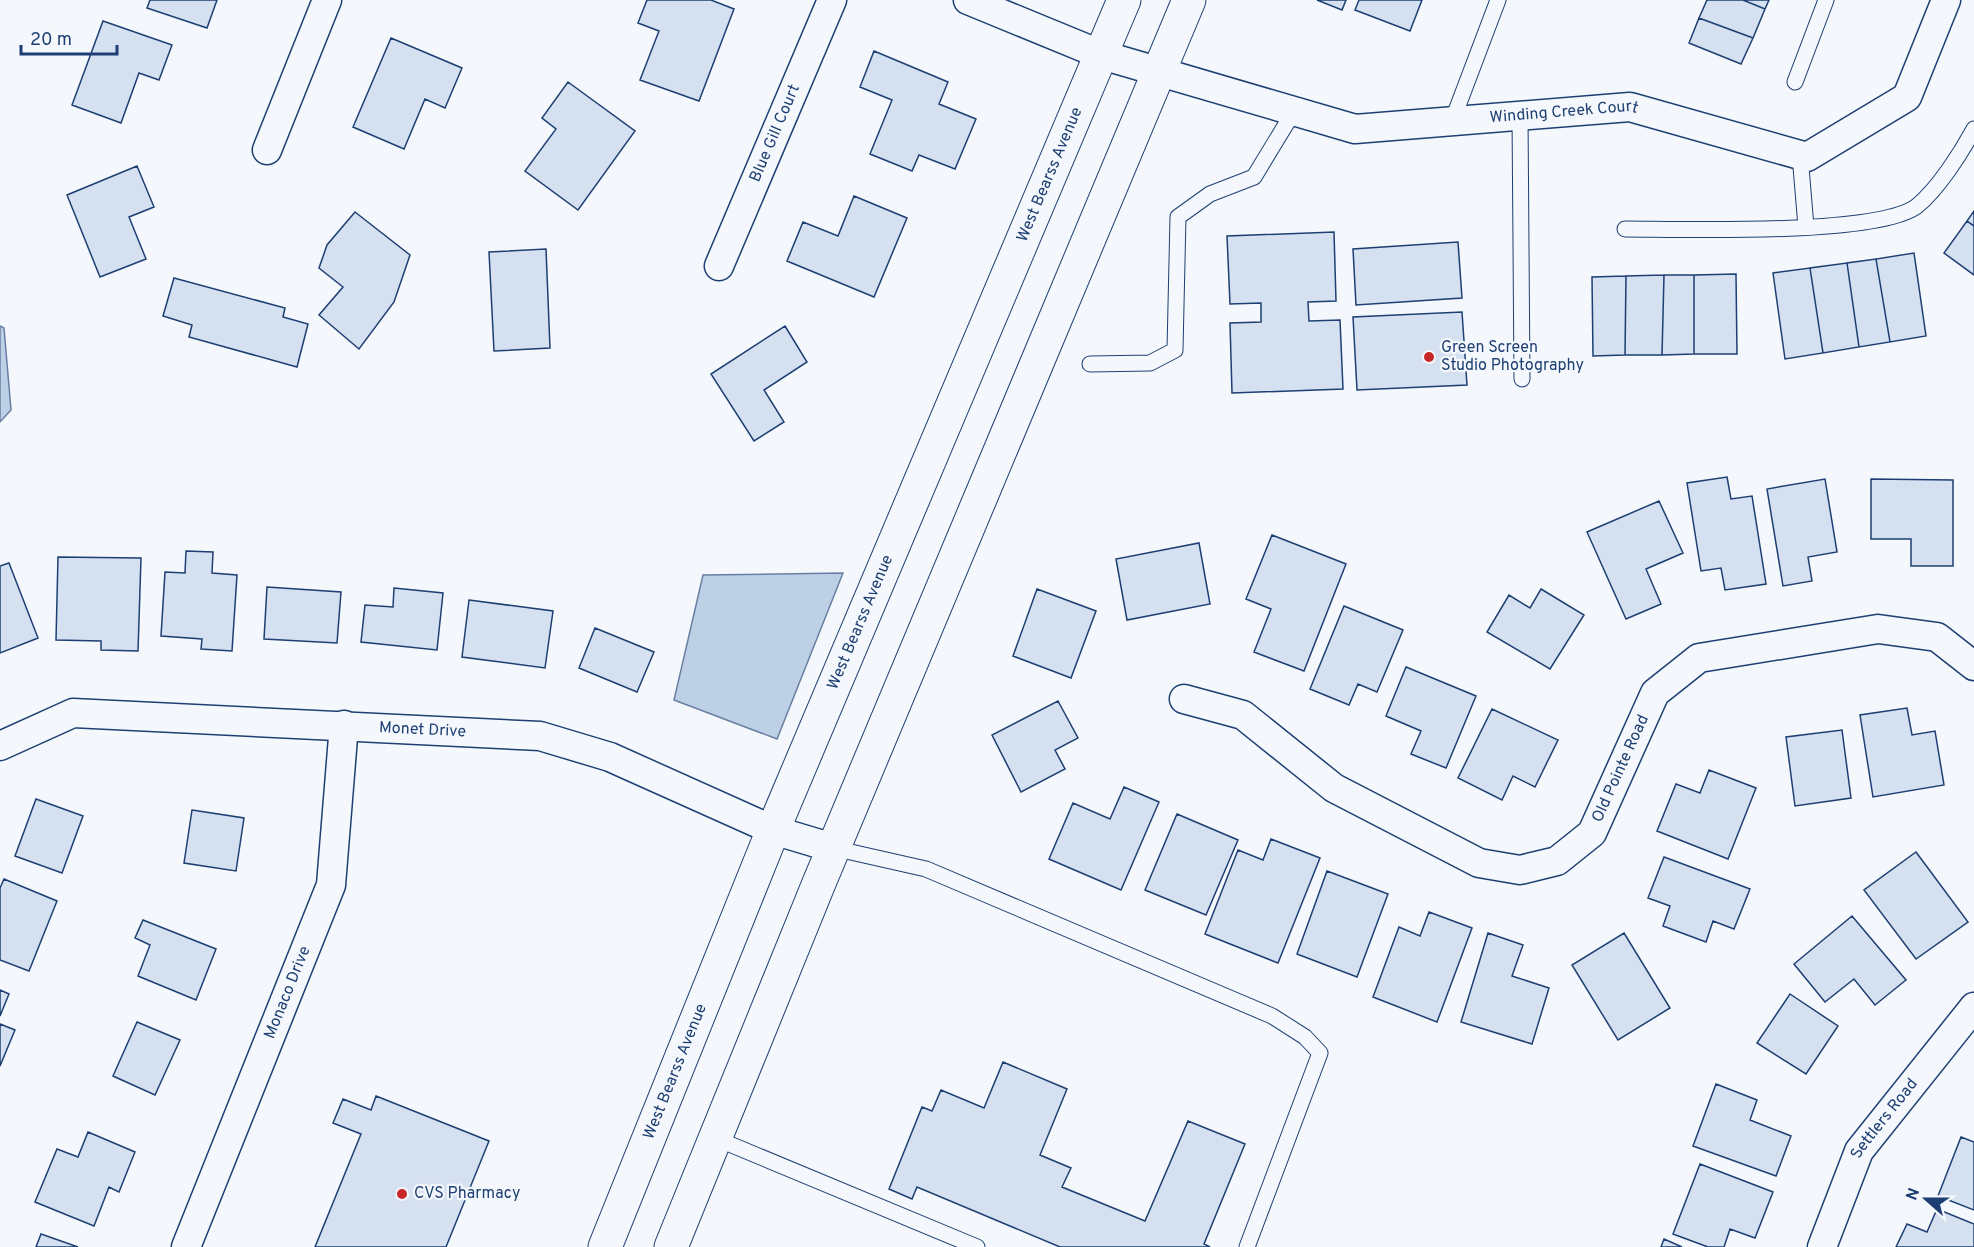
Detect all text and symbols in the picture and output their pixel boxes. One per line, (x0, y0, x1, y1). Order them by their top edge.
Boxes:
scale bar (21, 18, 117, 56)
text: 20 m (30, 29, 72, 52)
street label: Blue Gill Court (746, 82, 805, 185)
street label: Winding Creek Court (1489, 97, 1641, 128)
street label: West Bearss Avenue (1013, 104, 1087, 245)
place label: Green Screen Studio Photography (1441, 338, 1584, 376)
marker: Green Screen Studio Photography (1422, 350, 1436, 364)
street label: West Bearss Avenue (823, 552, 898, 693)
street label: Old Pointe Road (1588, 712, 1654, 826)
street label: Monet Drive (378, 718, 467, 742)
street label: Monaco Drive (260, 943, 315, 1042)
street label: West Bearss Avenue (639, 1001, 712, 1142)
street label: Settlers Road (1847, 1075, 1923, 1161)
north arrow (1896, 1169, 1956, 1229)
place label: CVS Pharmacy (414, 1184, 520, 1204)
text: N (1902, 1185, 1925, 1203)
marker: CVS Pharmacy (395, 1187, 409, 1201)

